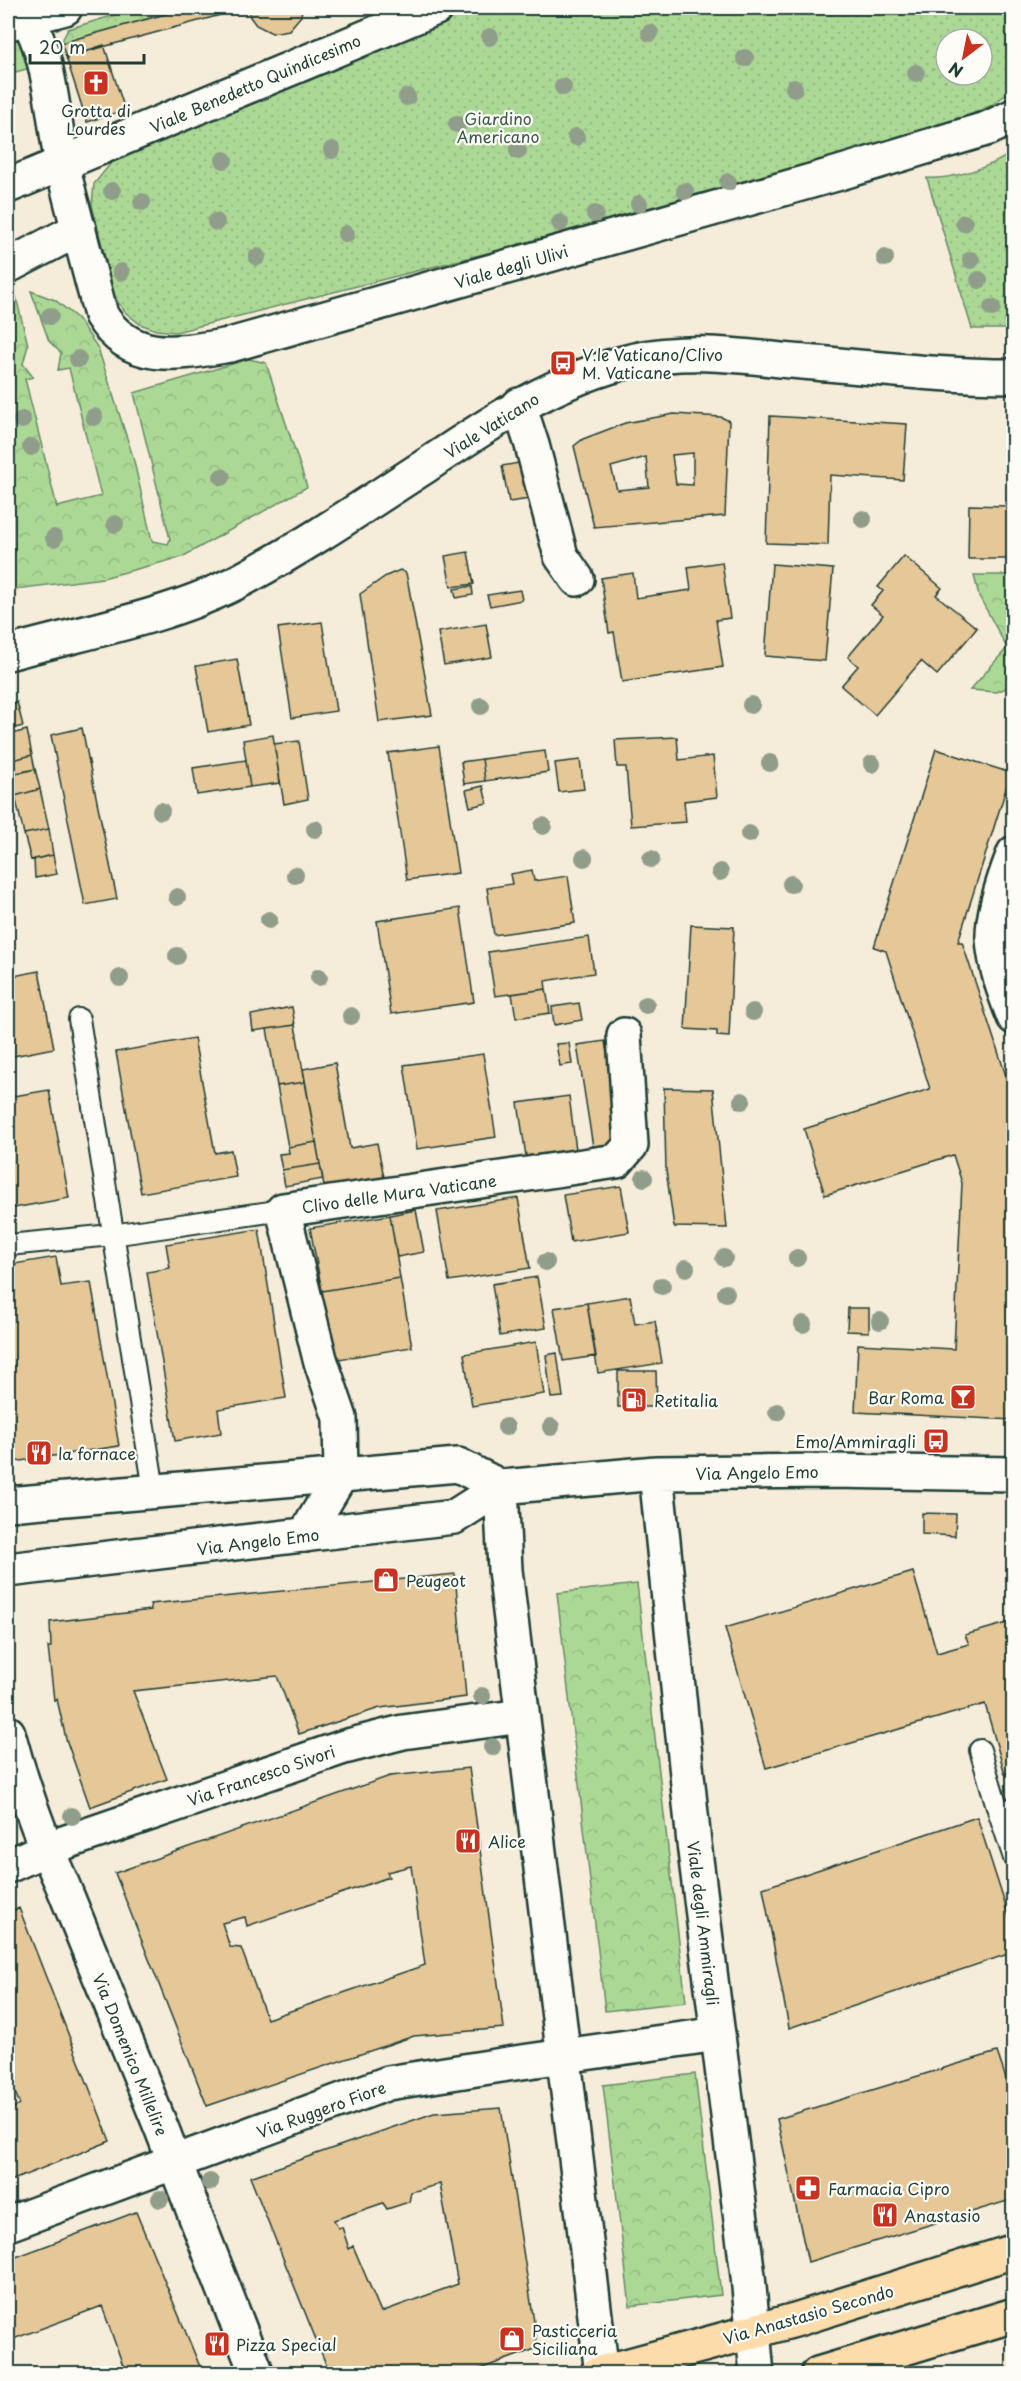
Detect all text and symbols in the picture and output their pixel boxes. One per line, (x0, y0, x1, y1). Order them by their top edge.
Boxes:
scale bar (30, 27, 144, 65)
north arrow (934, 27, 994, 87)
street label: Viale Benedetto Quindicesimo (146, 28, 364, 138)
text: 20 m (39, 33, 85, 60)
text: N (944, 57, 967, 84)
church icon: Grotta di Lourdes (81, 68, 111, 98)
place label: Grotta di Lourdes (61, 98, 131, 140)
park label: Giardino Americano (457, 106, 539, 148)
street label: Viale degli Ulivi (451, 238, 571, 294)
place label: V.le Vaticano/Clivo M. Vaticane (582, 342, 723, 384)
bus stop icon: V.le Vaticano/Clivo M. Vaticane (548, 348, 578, 378)
street label: Viale Vaticano (439, 386, 543, 464)
street label: Clivo delle Mura Vaticane (300, 1167, 498, 1219)
bar icon: Bar Roma (948, 1382, 978, 1412)
fuel station icon: Retitalia (619, 1385, 649, 1415)
place label: Bar Roma (868, 1385, 944, 1409)
place label: Retitalia (654, 1388, 718, 1412)
bus stop icon: Emo/Ammiragli (921, 1426, 951, 1456)
place label: Emo/Ammiragli (795, 1429, 916, 1453)
restaurant icon: la fornace (24, 1438, 54, 1468)
place label: la fornace (58, 1441, 136, 1465)
street label: Via Angelo Emo (695, 1459, 819, 1485)
street label: Via Angelo Emo (195, 1522, 321, 1560)
shop icon: Peugeot (371, 1565, 401, 1595)
place label: Peugeot (406, 1568, 466, 1592)
street label: Via Francesco Sivori (184, 1738, 338, 1812)
restaurant icon: Alice (453, 1826, 483, 1856)
place label: Alice (488, 1829, 526, 1853)
street label: Viale degli Ammiragli (682, 1839, 726, 2007)
street label: Via Domenico Millelire (87, 1969, 175, 2139)
street label: Via Ruggero Fiore (253, 2075, 389, 2143)
pharmacy icon: Farmacia Cipro (793, 2173, 823, 2203)
place label: Farmacia Cipro (828, 2176, 950, 2200)
restaurant icon: Anastasio (870, 2200, 900, 2230)
place label: Anastasio (904, 2203, 981, 2227)
street label: Via Anastasio Secondo (720, 2278, 896, 2350)
place label: Pasticceria Siciliana (532, 2318, 617, 2360)
shop icon: Pasticceria Siciliana (497, 2324, 527, 2354)
restaurant icon: Pizza Special (202, 2329, 232, 2359)
place label: Pizza Special (236, 2332, 337, 2356)

